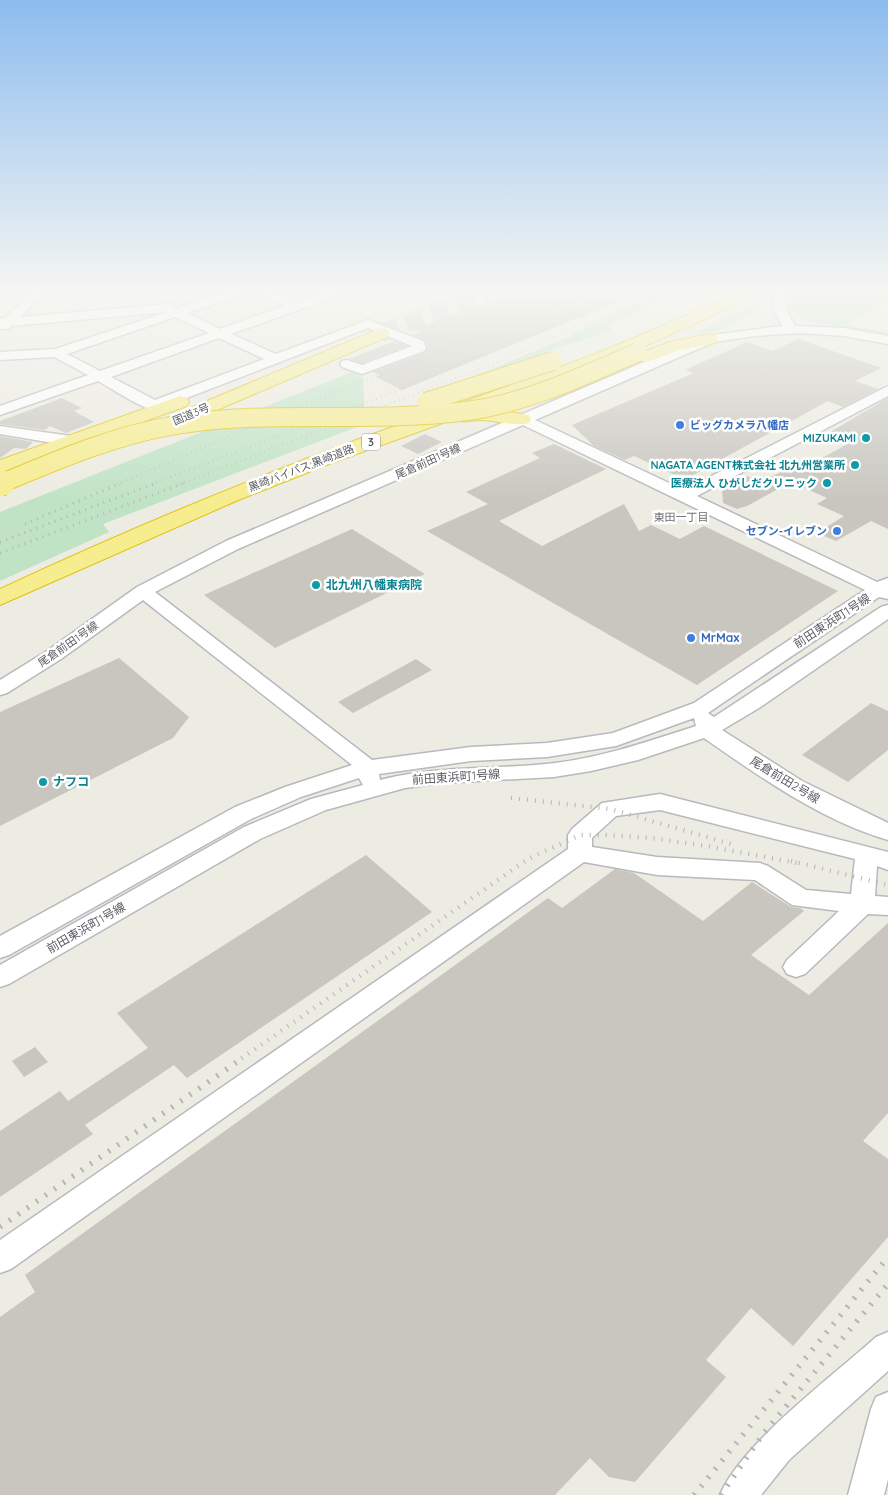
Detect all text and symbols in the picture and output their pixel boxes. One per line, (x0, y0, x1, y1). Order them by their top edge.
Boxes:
street label: 国道3号 (170, 400, 212, 428)
place label: ビッグカメラ八幡店 (690, 418, 789, 432)
marker: ビッグカメラ八幡店 (674, 419, 686, 431)
place label: MIZUKAMI (803, 431, 856, 445)
marker: MIZUKAMI (860, 432, 872, 444)
road number: 3 (362, 434, 380, 451)
street label: 尾倉前田1号線 (393, 440, 463, 482)
street label: 黒崎バイパス;黒崎道路 (246, 441, 356, 495)
place label: NAGATA AGENT株式会社 北九州営業所 (650, 458, 845, 472)
marker: NAGATA AGENT株式会社 北九州営業所 (849, 459, 861, 471)
place label: 医療法人 ひがしだクリニック (671, 476, 817, 490)
marker: 医療法人 ひがしだクリニック (821, 477, 833, 489)
district label: 東田一丁目 (654, 510, 709, 524)
place label: セブン-イレブン (746, 524, 827, 538)
marker: セブン-イレブン (831, 525, 843, 537)
place label: 北九州八幡東病院 (326, 577, 422, 592)
marker: 北九州八幡東病院 (310, 579, 322, 591)
street label: 前田東浜町1号線 (791, 590, 873, 651)
street label: 尾倉前田1号線 (35, 618, 101, 670)
place label: MrMax (701, 630, 739, 645)
marker: MrMax (685, 632, 697, 644)
street label: 尾倉前田2号線 (748, 753, 823, 806)
street label: 前田東浜町1号線 (411, 766, 501, 787)
place label: ナフコ (53, 774, 89, 789)
marker: ナフコ (37, 776, 49, 788)
street label: 前田東浜町1号線 (44, 899, 128, 956)

